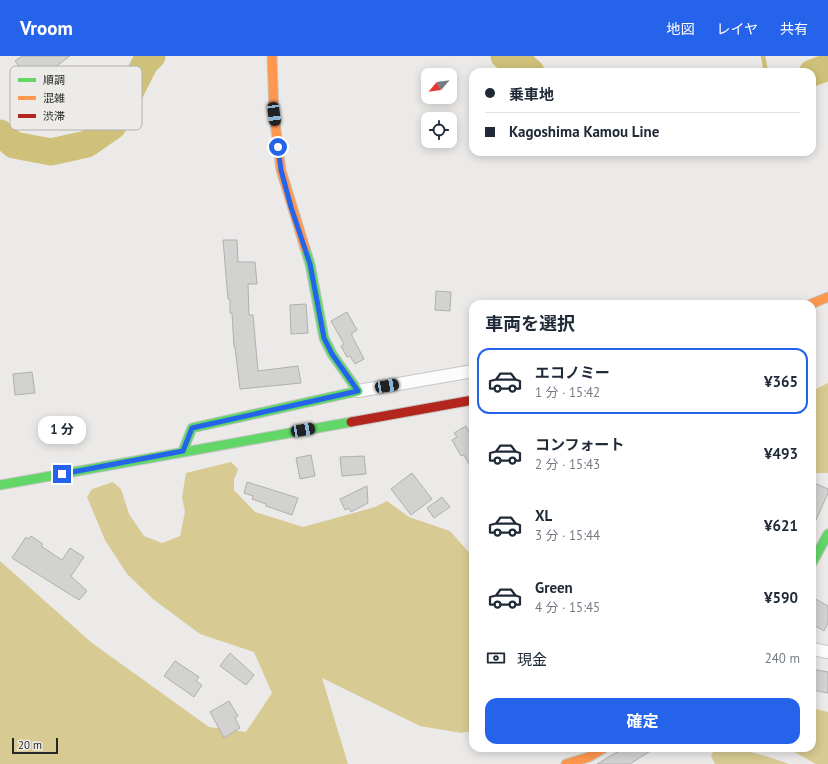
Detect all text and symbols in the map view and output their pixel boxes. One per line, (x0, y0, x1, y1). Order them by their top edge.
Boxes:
text: Vroom (20, 16, 73, 40)
text: 地図 (666, 20, 694, 38)
text: レイヤ (716, 20, 758, 38)
text: 共有 (780, 20, 808, 38)
legend (10, 66, 142, 130)
north arrow (421, 68, 457, 104)
map controls (421, 68, 457, 148)
text: 順調 (43, 73, 65, 87)
text: 乗車地 (509, 85, 554, 104)
text: 混雑 (43, 91, 65, 105)
car (266, 101, 282, 127)
text: 渋滞 (43, 109, 65, 123)
button: locate (421, 112, 457, 148)
text: Kagoshima Kamou Line (509, 122, 659, 141)
route start (269, 138, 287, 156)
text: 車両を選択 (485, 312, 575, 335)
icon: car (487, 363, 523, 399)
text: エコノミー (535, 363, 610, 382)
text: ¥365 (764, 372, 798, 391)
car (374, 378, 400, 394)
text: 1 分 · 15:42 (535, 384, 600, 401)
callout: 1 分 (38, 416, 86, 444)
text: 1 分 (50, 421, 74, 438)
car (290, 422, 316, 438)
icon: car (487, 435, 523, 471)
text: コンフォート (535, 435, 625, 454)
text: ¥493 (764, 444, 798, 463)
text: 2 分 · 15:43 (535, 456, 600, 473)
route end (53, 465, 71, 483)
text: XL (535, 506, 552, 525)
icon: car (487, 507, 523, 543)
text: ¥621 (764, 516, 798, 535)
text: 3 分 · 15:44 (535, 527, 600, 544)
text: Green (535, 578, 573, 597)
icon: car (487, 579, 523, 615)
text: ¥590 (764, 588, 798, 607)
text: 4 分 · 15:45 (535, 599, 600, 616)
icon: cash (485, 647, 507, 669)
text: 現金 (517, 650, 547, 669)
text: 240 m (765, 650, 800, 667)
button: 確定 (485, 698, 800, 744)
scale bar (12, 736, 58, 755)
text: 20 m (18, 738, 42, 752)

